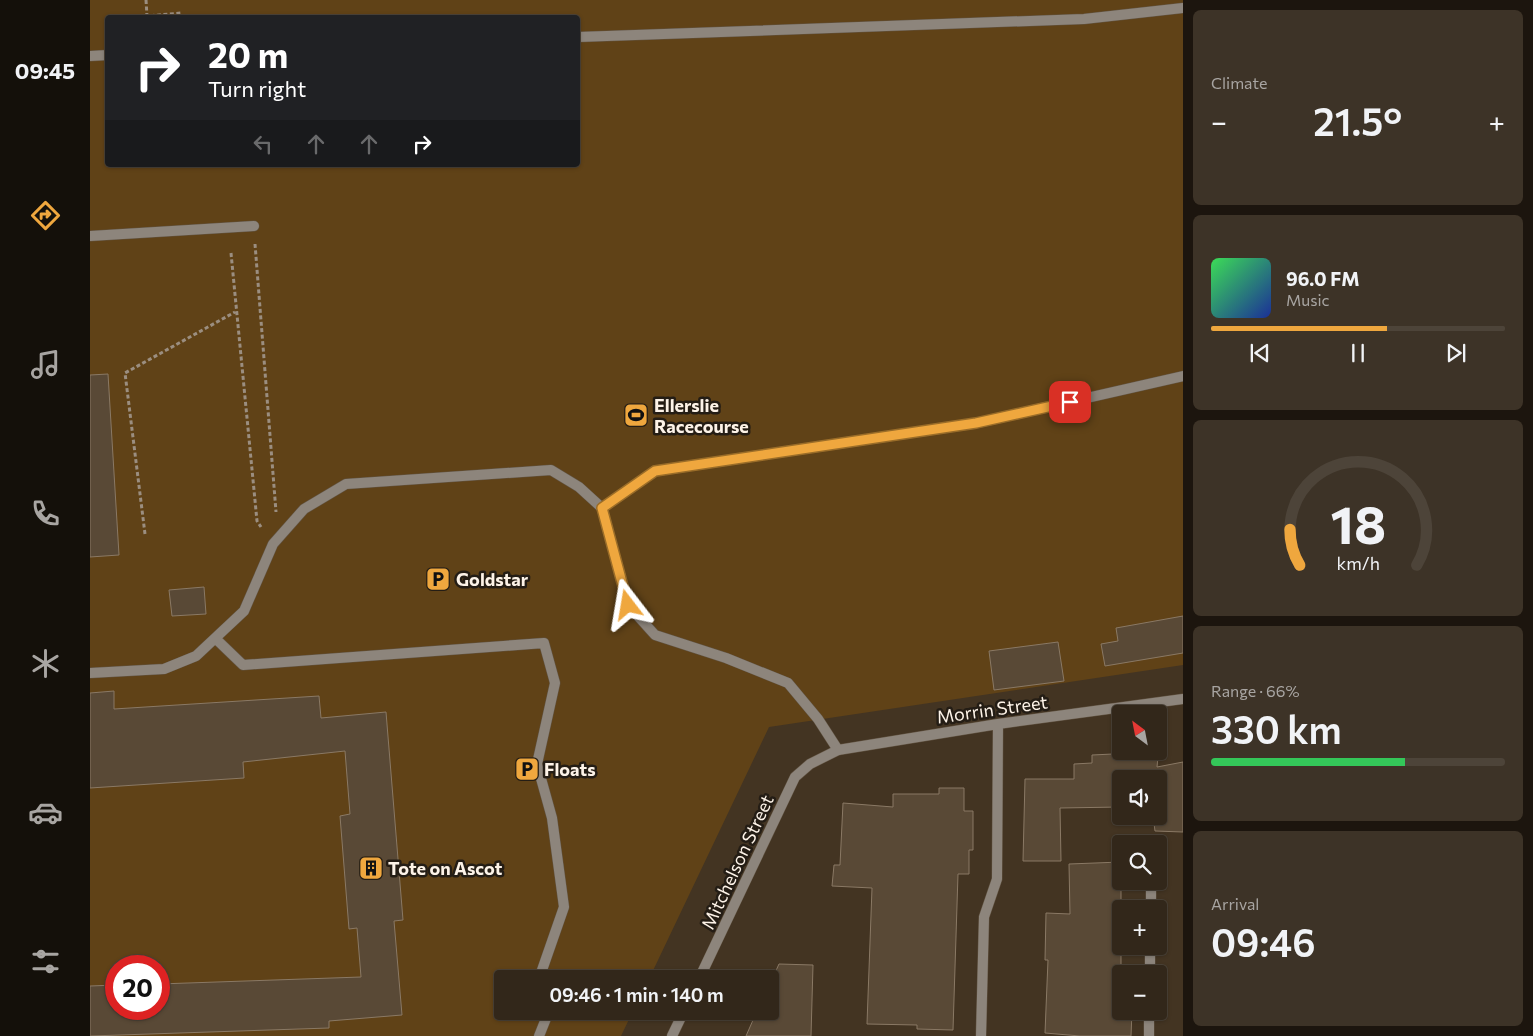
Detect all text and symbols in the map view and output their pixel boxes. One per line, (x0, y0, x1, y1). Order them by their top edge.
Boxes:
text: 20 m (208, 32, 288, 75)
icon: right (125, 35, 190, 100)
text: 09:45 (15, 57, 75, 84)
text: Climate (1211, 73, 1267, 92)
text: Turn right (208, 75, 306, 102)
text: 21.5° (1313, 97, 1402, 144)
text: − (1211, 104, 1227, 138)
text: + (1489, 104, 1505, 138)
icon: left (249, 130, 277, 158)
icon: ahead (302, 130, 330, 158)
icon: ahead (355, 130, 383, 158)
icon: right (408, 130, 436, 158)
icon: directions (28, 198, 63, 233)
text: 96.0 FM (1286, 267, 1359, 290)
text: Music (1286, 290, 1330, 309)
icon: previous (1246, 339, 1274, 367)
icon: pause (1344, 339, 1372, 367)
icon: next (1442, 339, 1470, 367)
icon: music (28, 347, 63, 382)
pin (1049, 381, 1091, 423)
icon: arrive (1056, 388, 1084, 416)
place label: Ellerslie Racecourse (654, 394, 749, 437)
sports icon: Ellerslie Racecourse (623, 402, 649, 428)
text: 18 (1330, 491, 1386, 555)
icon: phone (28, 496, 63, 531)
text: km/h (1336, 552, 1380, 574)
parking icon: Goldstar (425, 566, 451, 592)
place label: Goldstar (456, 568, 529, 590)
position arrow (601, 578, 653, 630)
icon: climate (28, 646, 63, 681)
text: Range · 66% (1211, 681, 1300, 700)
street label: Morrin Street (935, 690, 1049, 728)
north arrow (1112, 705, 1168, 760)
map controls (1112, 705, 1167, 1020)
text: 330 km (1211, 705, 1342, 752)
parking icon: Floats (514, 756, 540, 782)
place label: Floats (544, 758, 596, 780)
button: sound (1112, 770, 1167, 825)
street label: Mitchelson Street (696, 791, 778, 933)
icon: car (28, 795, 63, 830)
button: search (1112, 835, 1167, 890)
building icon: Tote on Ascot (358, 855, 384, 881)
place label: Tote on Ascot (388, 857, 503, 879)
text: Arrival (1211, 894, 1259, 913)
button: + (1112, 900, 1167, 955)
text: 09:46 (1211, 918, 1316, 965)
icon: filters (28, 944, 63, 979)
speed limit sign: 20 (105, 955, 170, 1020)
button: − (1112, 965, 1167, 1020)
text: 09:46 · 1 min · 140 m (549, 983, 724, 1006)

